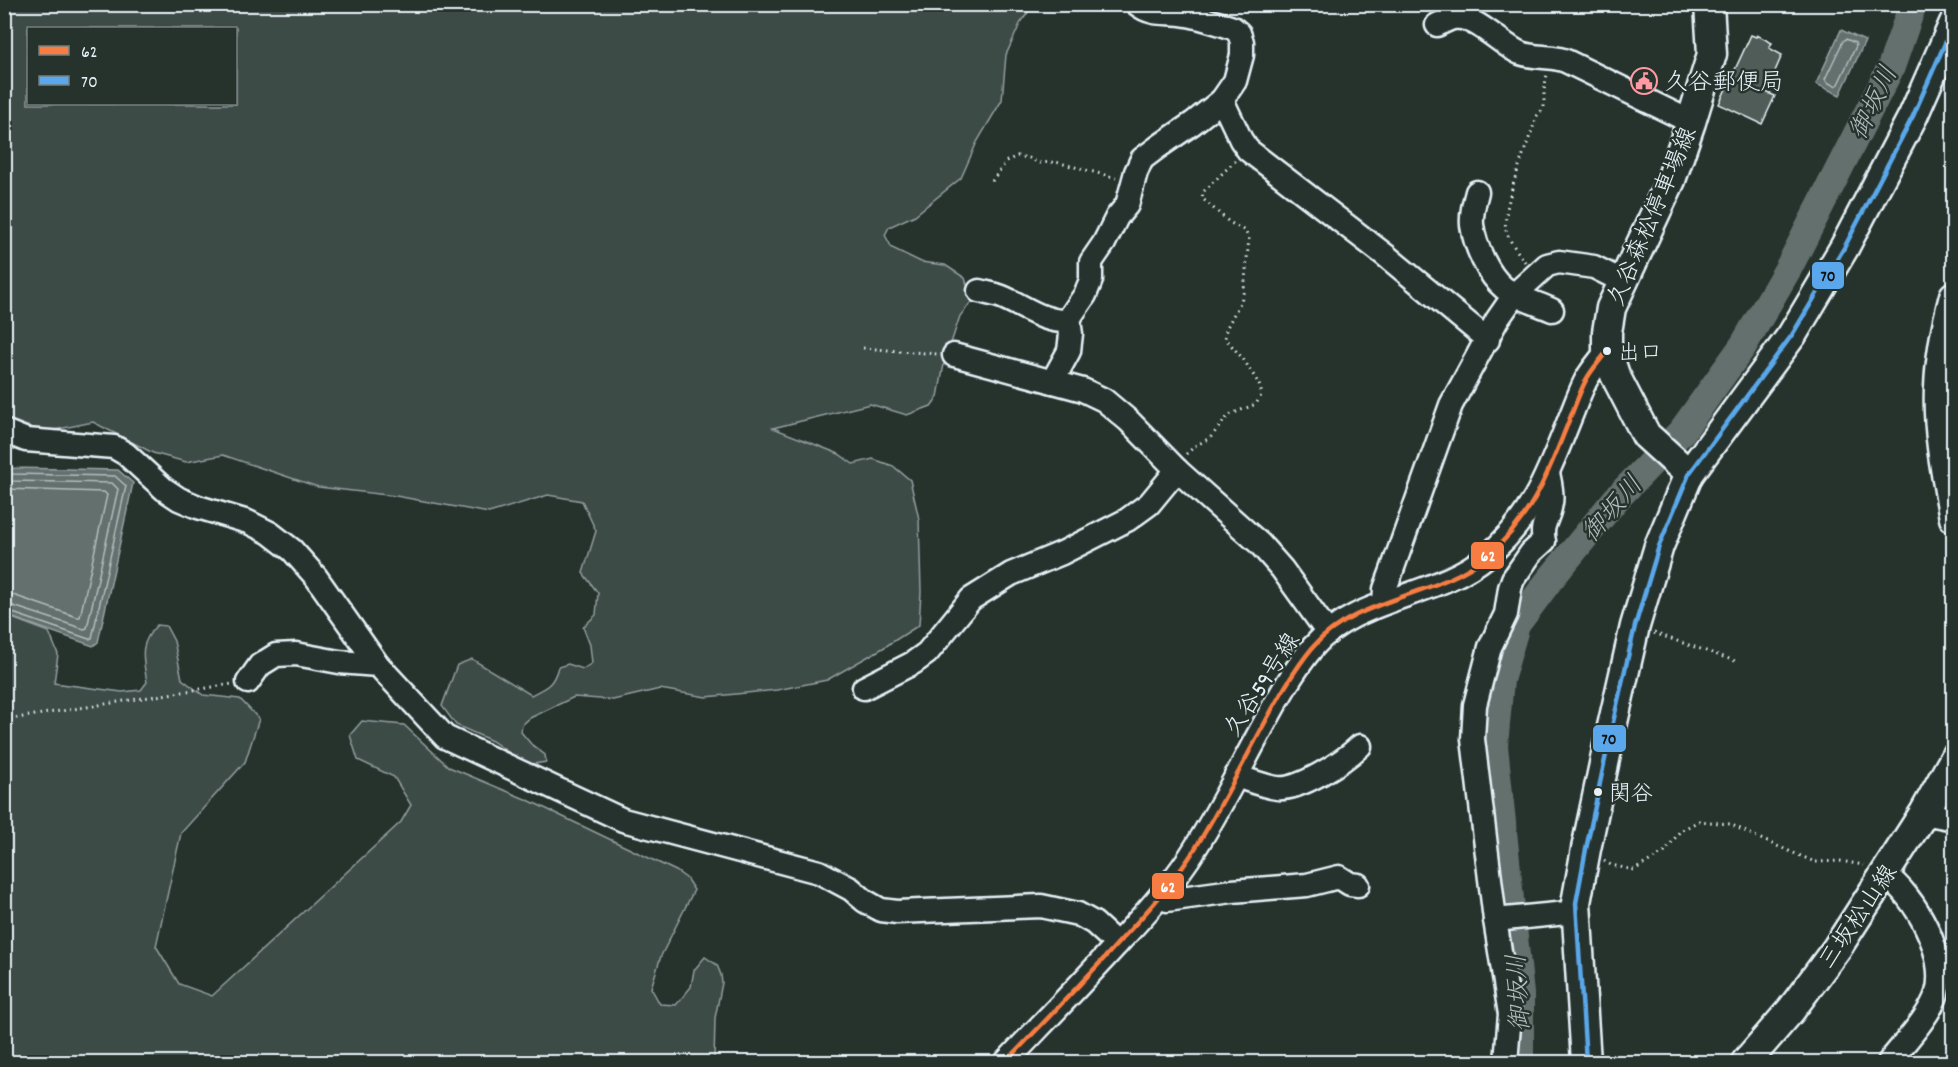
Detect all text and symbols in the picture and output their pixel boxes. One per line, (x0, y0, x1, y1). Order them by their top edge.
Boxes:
legend (27, 27, 237, 105)
text: 62 (81, 41, 98, 66)
water label: 御坂川 (1841, 60, 1909, 147)
public building icon: 久谷郵便局 (1629, 66, 1659, 96)
place label: 久谷郵便局 (1664, 67, 1784, 101)
text: 70 (81, 71, 98, 96)
street label: 久谷森松停車場線 (1601, 122, 1707, 312)
line badge: 70 (1811, 261, 1845, 290)
text: 70 (1821, 266, 1835, 289)
place label: 出口 (1618, 339, 1662, 370)
marker: 出口 (1601, 345, 1613, 357)
water label: 御坂川 (1574, 469, 1653, 552)
line badge: 62 (1470, 541, 1505, 570)
text: 62 (1481, 546, 1495, 569)
street label: 久谷59号線 (1217, 627, 1310, 744)
line badge: 70 (1592, 724, 1627, 753)
text: 70 (1602, 729, 1616, 752)
place label: 関谷 (1609, 780, 1653, 811)
marker: 関谷 (1592, 786, 1604, 798)
street label: 三坂松山線 (1812, 858, 1907, 977)
line badge: 62 (1151, 872, 1185, 900)
text: 62 (1161, 877, 1175, 900)
water label: 御坂川 (1500, 953, 1541, 1033)

